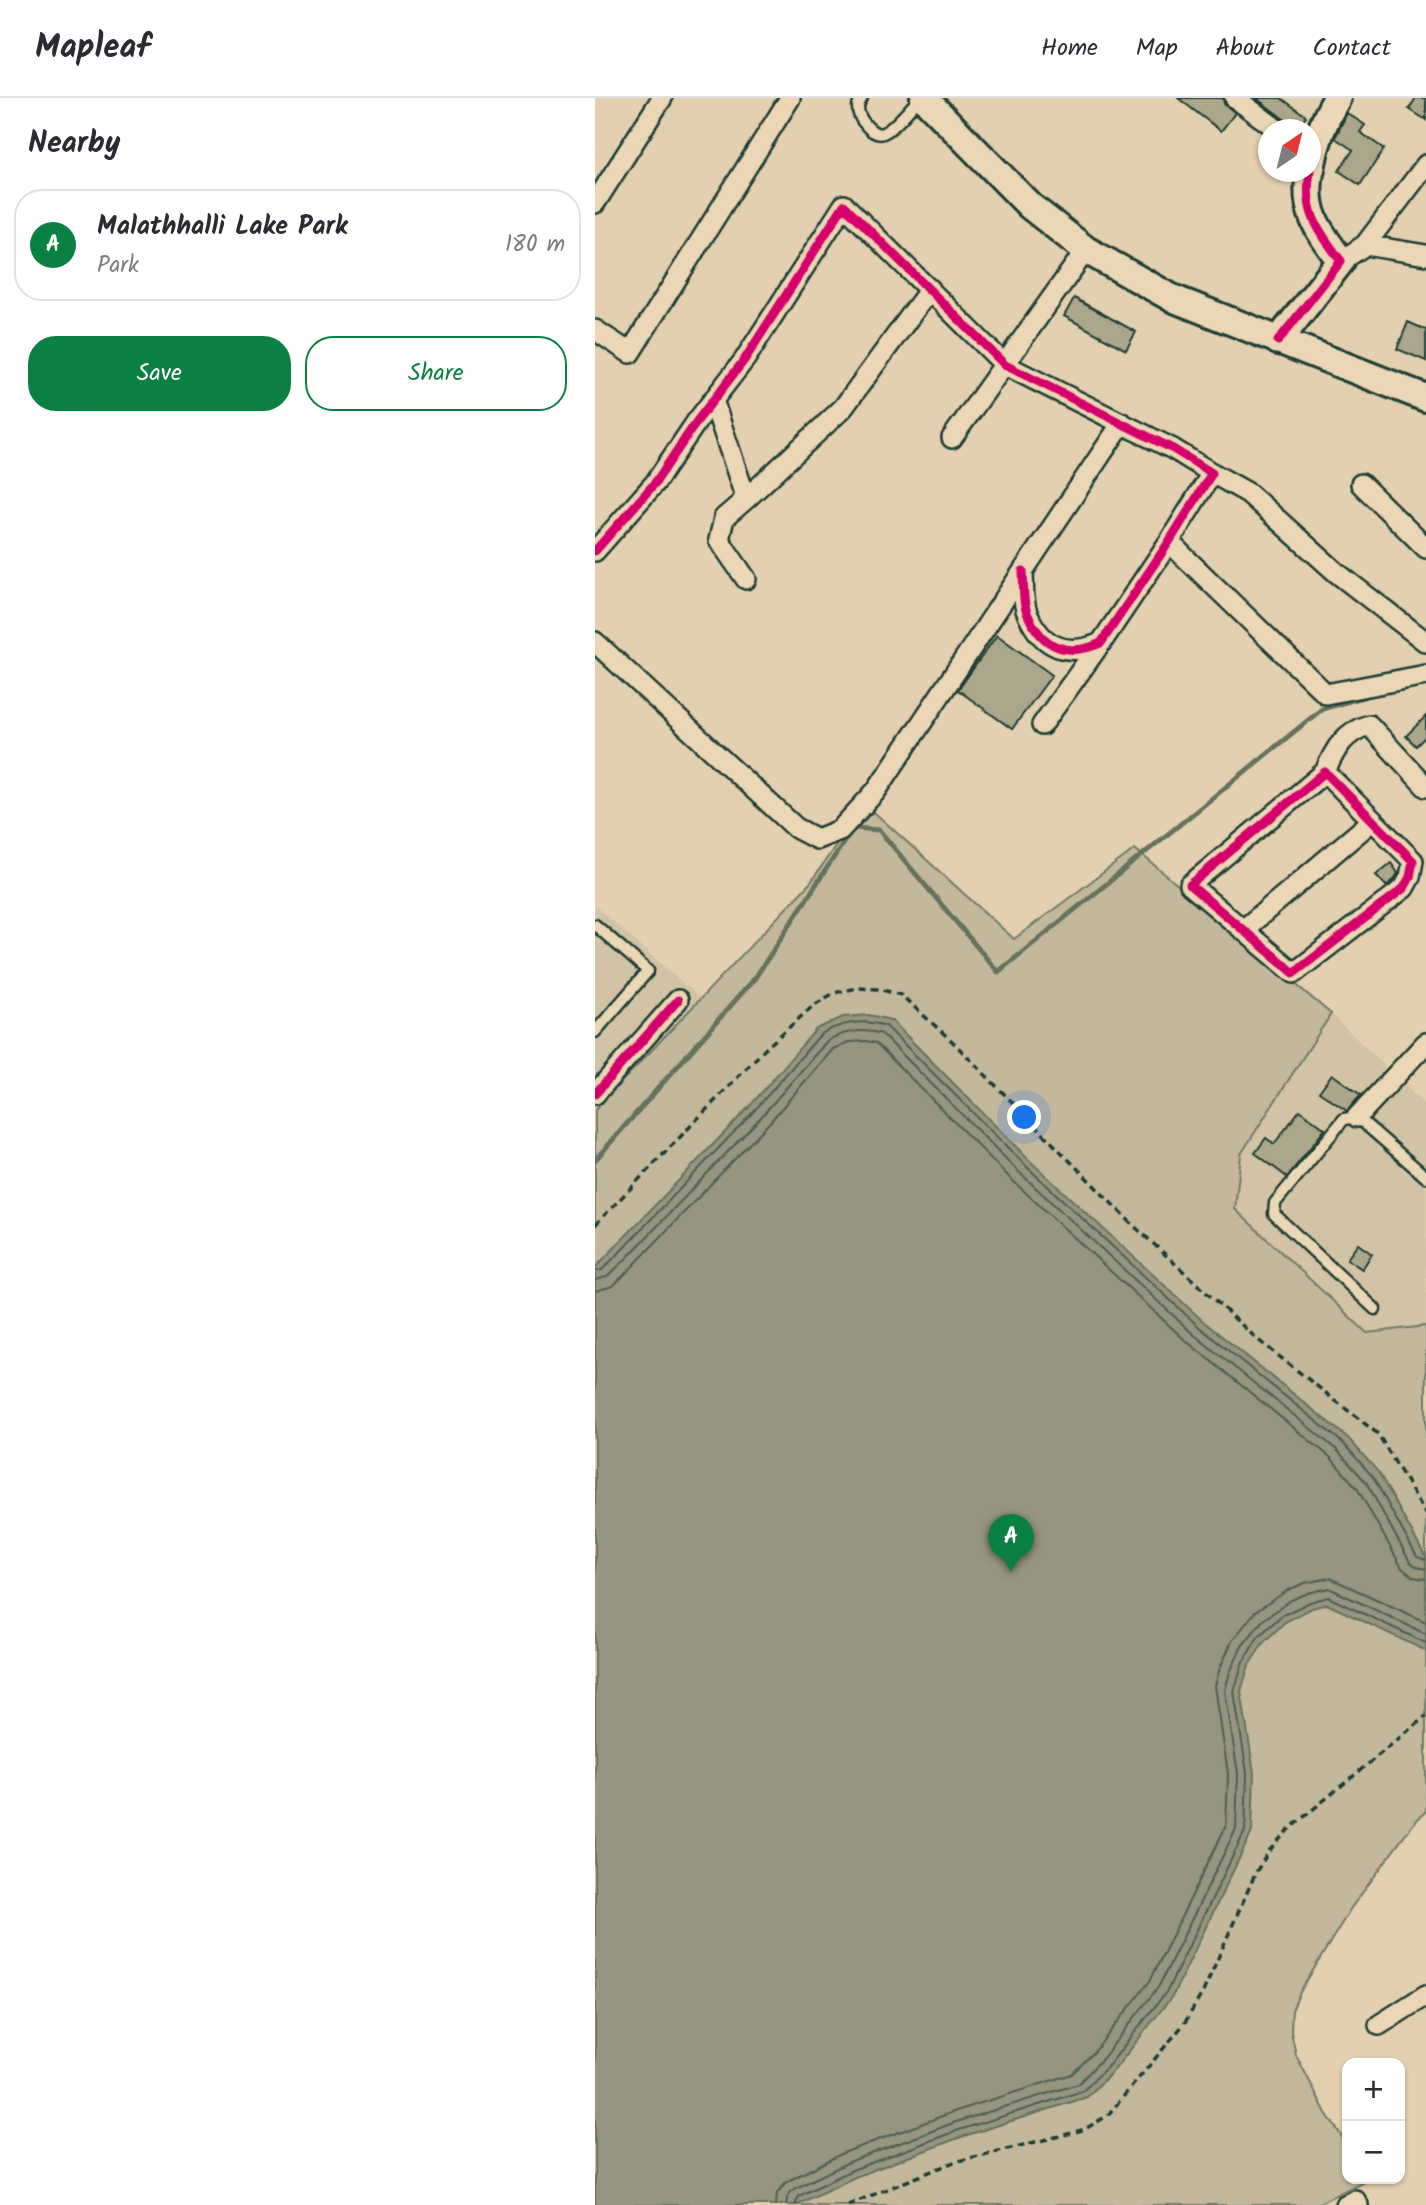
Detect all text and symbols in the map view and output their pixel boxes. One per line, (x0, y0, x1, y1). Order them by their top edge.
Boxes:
text: Mapleaf (35, 22, 151, 75)
text: Home (1041, 29, 1098, 68)
text: Map (1136, 29, 1178, 68)
text: About (1216, 29, 1274, 68)
text: Contact (1312, 29, 1391, 68)
north arrow (1258, 119, 1321, 182)
text: Nearby (28, 120, 120, 168)
text: Malathhalli Lake Park (97, 206, 348, 248)
text: A (46, 227, 60, 263)
text: 180 m (505, 227, 565, 263)
text: Park (97, 248, 139, 284)
button: Save (28, 336, 291, 411)
button: Share (305, 336, 567, 411)
your location (1007, 1100, 1041, 1134)
pin: A (988, 1514, 1034, 1572)
map controls (1342, 2058, 1405, 2184)
button: + (1342, 2058, 1405, 2121)
button: − (1342, 2121, 1405, 2184)

